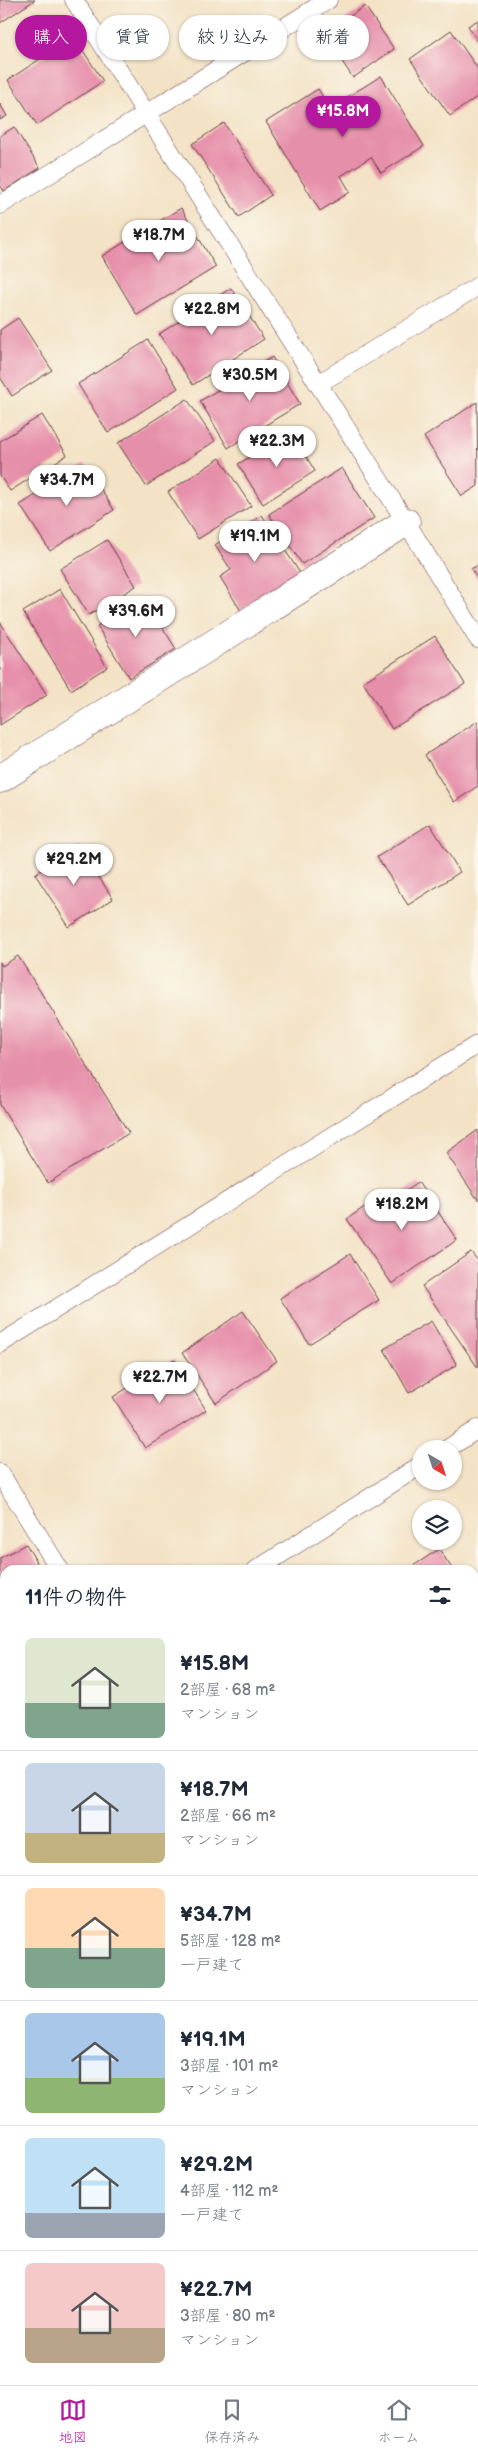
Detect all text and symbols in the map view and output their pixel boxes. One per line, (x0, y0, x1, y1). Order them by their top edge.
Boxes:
chip: 購入 (15, 15, 87, 60)
chip: 賃貸 (97, 15, 169, 60)
chip: 絞り込み (179, 15, 287, 60)
chip: 新着 (297, 15, 369, 60)
pin: ¥15.8M (302, 96, 384, 138)
text: ¥15.8M (317, 102, 369, 121)
pin: ¥18.7M (118, 220, 200, 262)
text: ¥18.7M (133, 226, 185, 245)
pin: ¥22.8M (171, 294, 253, 336)
text: ¥22.8M (184, 300, 240, 319)
pin: ¥30.5M (209, 360, 291, 402)
text: ¥30.5M (222, 366, 278, 385)
pin: ¥22.3M (236, 426, 318, 468)
text: ¥22.3M (249, 432, 305, 451)
pin: ¥34.7M (26, 464, 108, 507)
text: ¥34.7M (40, 471, 94, 490)
pin: ¥19.1M (214, 520, 296, 563)
text: ¥19.1M (230, 527, 280, 546)
pin: ¥39.6M (95, 596, 177, 638)
text: ¥39.6M (108, 602, 164, 621)
pin: ¥29.2M (33, 844, 115, 886)
text: ¥29.2M (46, 850, 102, 869)
pin: ¥18.2M (361, 1188, 443, 1231)
text: ¥18.2M (375, 1195, 429, 1214)
pin: ¥22.7M (119, 1362, 201, 1404)
text: ¥22.7M (132, 1368, 188, 1387)
north arrow (412, 1440, 462, 1490)
map controls (412, 1440, 462, 1550)
button: layers (412, 1500, 462, 1550)
icon: filters (426, 1581, 454, 1609)
text: 11件の物件 (25, 1585, 127, 1610)
text: ¥15.8M (180, 1651, 249, 1676)
icon: home (65, 1658, 125, 1718)
text: 2部屋 · 68 m² (180, 1681, 275, 1700)
text: マンション (180, 1705, 259, 1724)
text: ¥18.7M (180, 1777, 249, 1802)
icon: home (65, 1783, 125, 1843)
text: 2部屋 · 66 m² (180, 1807, 276, 1826)
text: マンション (180, 1831, 259, 1850)
text: ¥34.7M (180, 1902, 252, 1927)
icon: home (65, 1908, 125, 1968)
text: 5部屋 · 128 m² (180, 1932, 281, 1951)
text: 一戸建て (180, 1956, 244, 1975)
text: ¥19.1M (180, 2027, 246, 2052)
icon: home (65, 2033, 125, 2093)
text: 3部屋 · 101 m² (180, 2057, 279, 2076)
text: マンション (180, 2081, 259, 2100)
text: ¥29.2M (180, 2152, 253, 2177)
icon: home (65, 2158, 125, 2218)
text: 4部屋 · 112 m² (180, 2182, 278, 2201)
text: 一戸建て (180, 2206, 244, 2225)
text: ¥22.7M (180, 2277, 252, 2302)
icon: home (65, 2283, 125, 2343)
text: 3部屋 · 80 m² (180, 2307, 275, 2326)
text: マンション (180, 2331, 259, 2350)
tab: 地図 (59, 2396, 87, 2446)
tab: 保存済み (204, 2396, 260, 2446)
tab: ホーム (378, 2396, 419, 2446)

